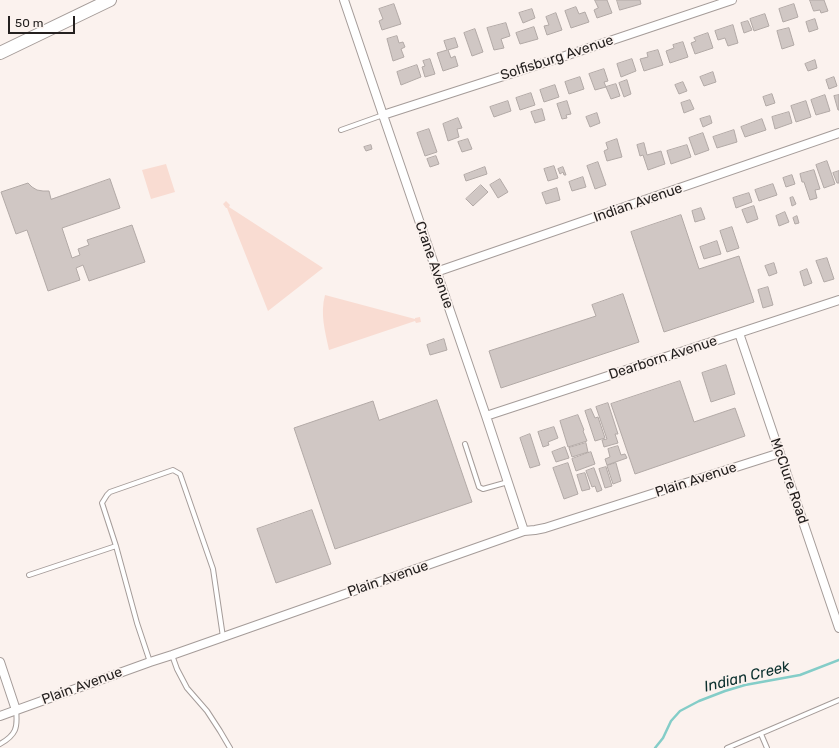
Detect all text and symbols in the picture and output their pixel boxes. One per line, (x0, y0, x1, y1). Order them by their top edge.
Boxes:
scale bar (10, 8, 77, 34)
text: 50 m (15, 16, 43, 30)
street label: Solfisburg Avenue (498, 32, 616, 84)
street label: Indian Avenue (591, 180, 685, 226)
street label: Crane Avenue (411, 219, 457, 311)
street label: Dearborn Avenue (607, 333, 719, 383)
street label: McClure Road (766, 436, 812, 526)
street label: Plain Avenue (653, 459, 739, 501)
street label: Plain Avenue (345, 557, 431, 601)
water label: Indian Creek (702, 658, 792, 696)
street label: Plain Avenue (39, 664, 125, 708)

